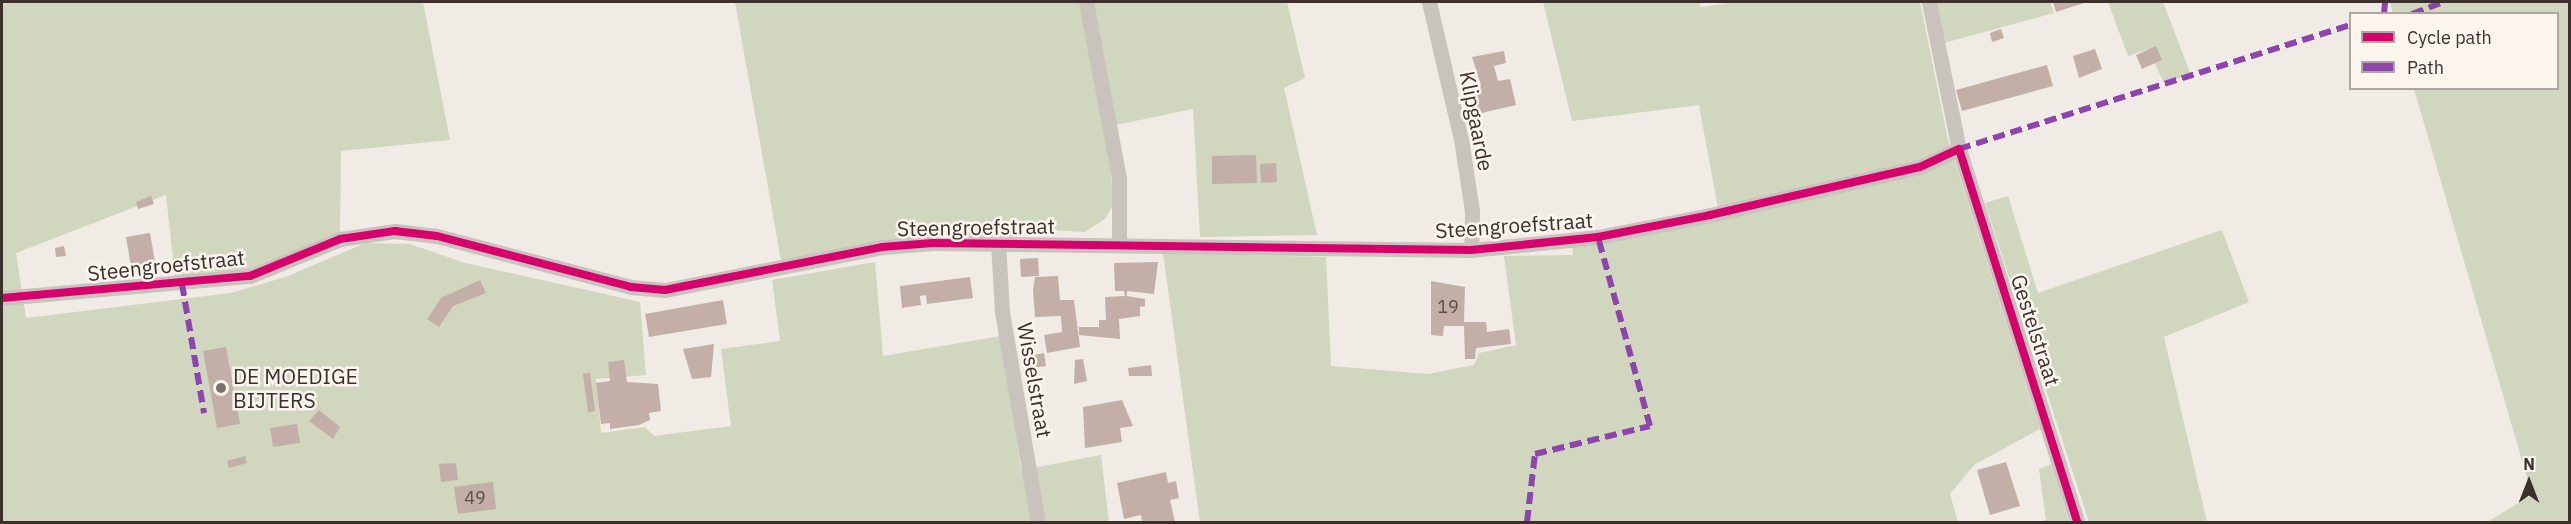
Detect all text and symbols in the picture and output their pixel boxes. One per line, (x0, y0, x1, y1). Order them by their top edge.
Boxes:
legend (2349, 12, 2559, 90)
text: Cycle path (2407, 26, 2492, 49)
text: Path (2407, 56, 2444, 79)
street label: Klipgaarde (1455, 69, 1499, 173)
street label: Steengroefstraat (1434, 207, 1594, 243)
street label: Steengroefstraat (897, 213, 1055, 241)
street label: Steengroefstraat (86, 244, 246, 286)
street label: Gestelstraat (2006, 271, 2066, 389)
house number: 19 (1437, 296, 1459, 318)
street label: Wisselstraat (1012, 320, 1058, 440)
place label: DE MOEDIGE BIJTERS (233, 363, 358, 413)
marker: DE MOEDIGE BIJTERS (214, 381, 228, 395)
north arrow (2499, 452, 2559, 512)
text: N (2523, 454, 2535, 474)
house number: 49 (464, 487, 486, 509)

